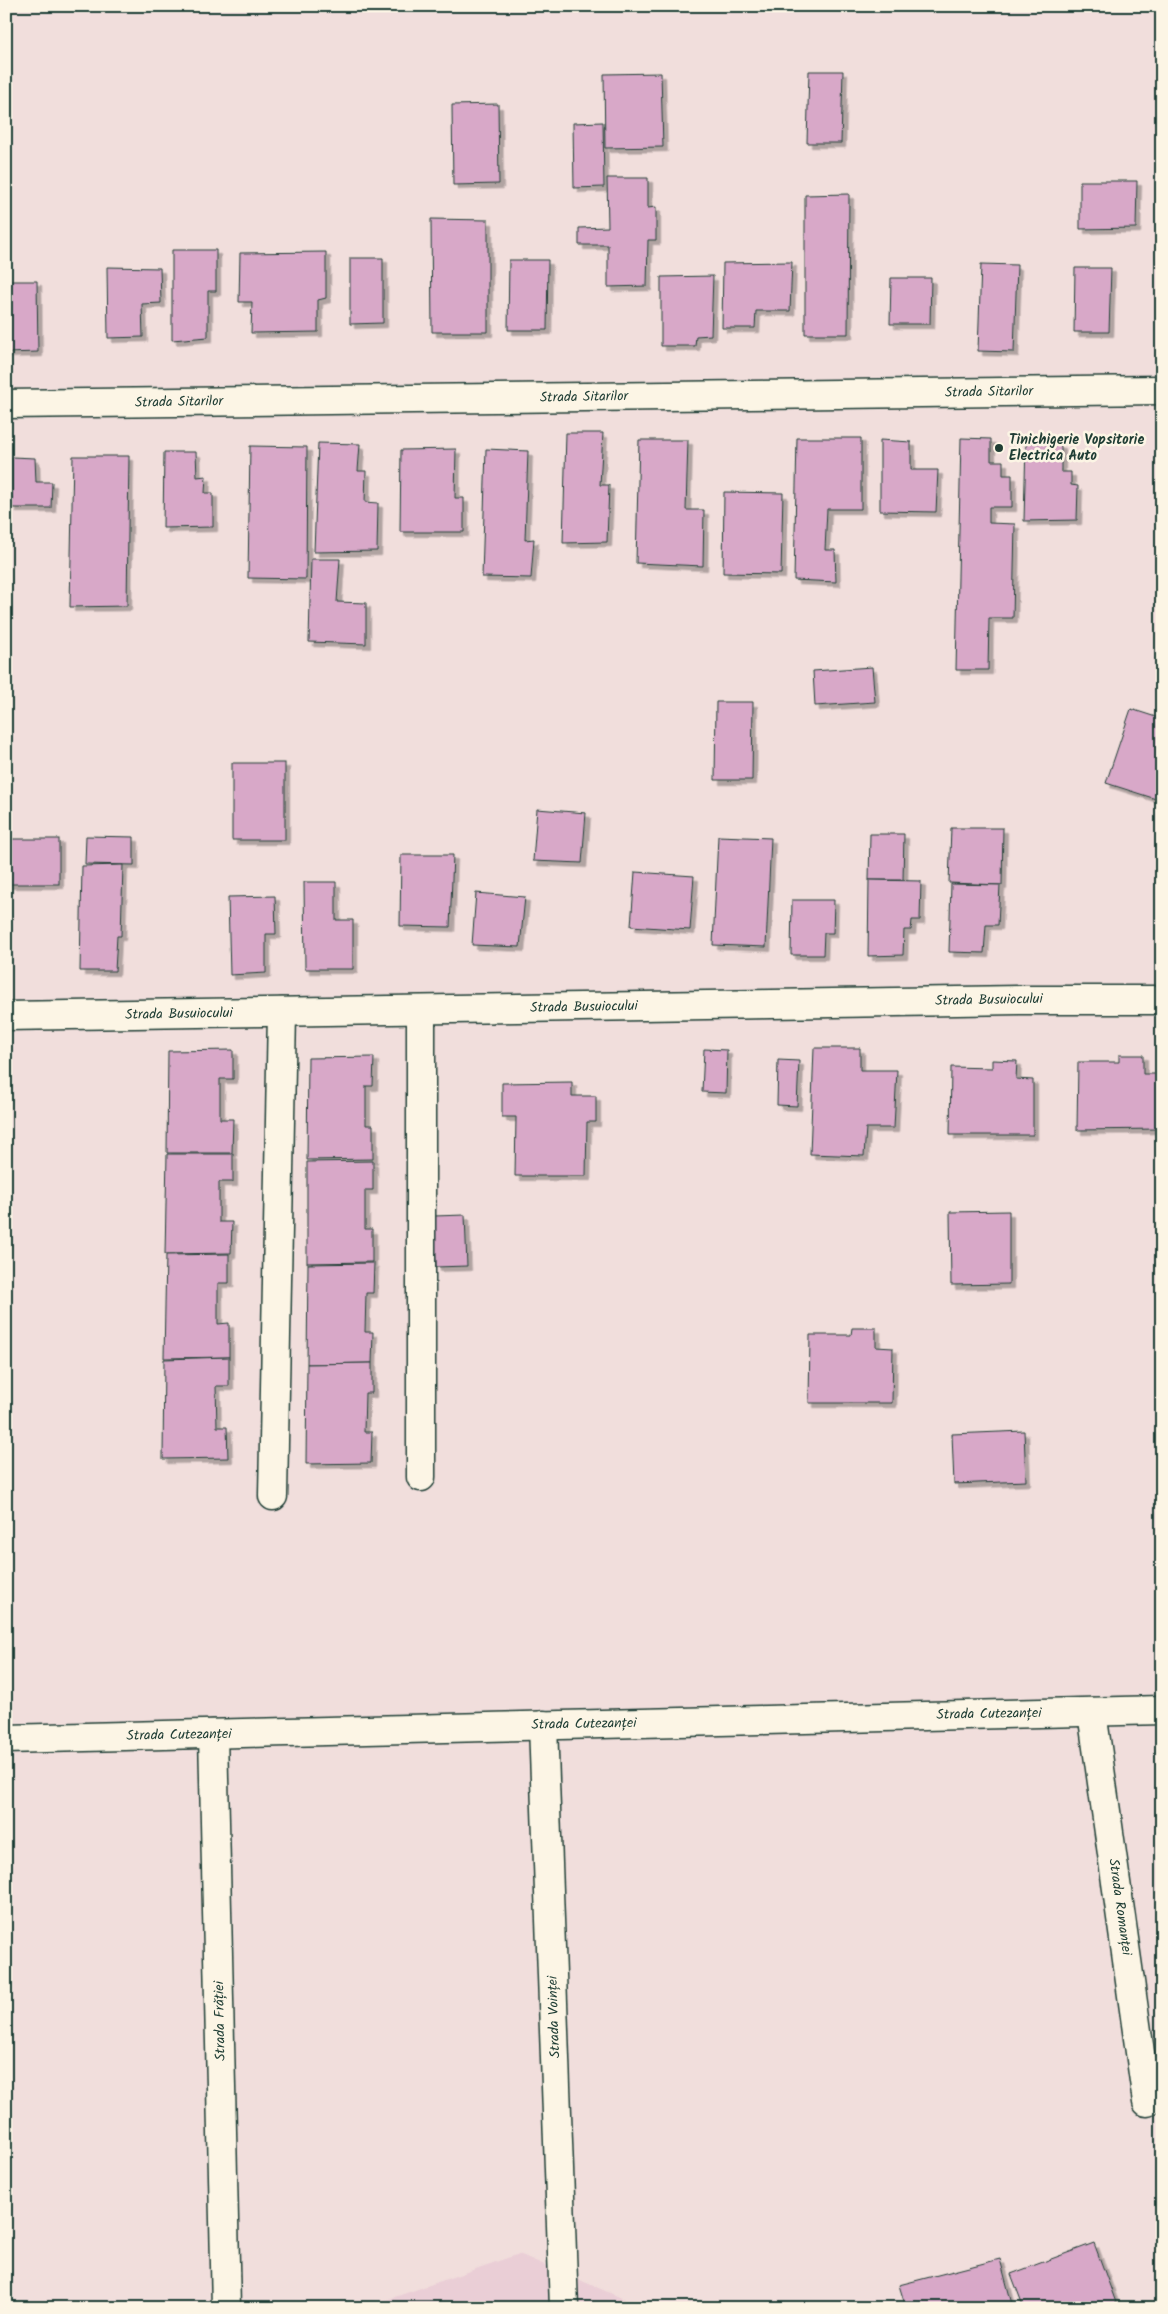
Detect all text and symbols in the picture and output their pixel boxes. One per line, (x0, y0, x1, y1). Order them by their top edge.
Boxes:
street label: Strada Sitarilor (945, 380, 1035, 404)
street label: Strada Sitarilor (540, 385, 630, 409)
street label: Strada Sitarilor (135, 390, 225, 414)
place label: Tinichigerie Vopsitorie Electrica Auto (1009, 429, 1144, 467)
marker: Tinichigerie Vopsitorie Electrica Auto (993, 442, 1005, 454)
street label: Strada Busuiocului (935, 988, 1044, 1012)
street label: Strada Busuiocului (530, 995, 639, 1019)
street label: Strada Busuiocului (125, 1002, 234, 1026)
street label: Strada Cutezanței (936, 1702, 1042, 1726)
street label: Strada Cutezanței (531, 1712, 637, 1736)
street label: Strada Cutezanței (126, 1723, 232, 1747)
street label: Strada Romanței (1102, 1857, 1138, 1958)
street label: Strada Voinței (542, 1975, 566, 2059)
street label: Strada Frăției (208, 1980, 232, 2061)

